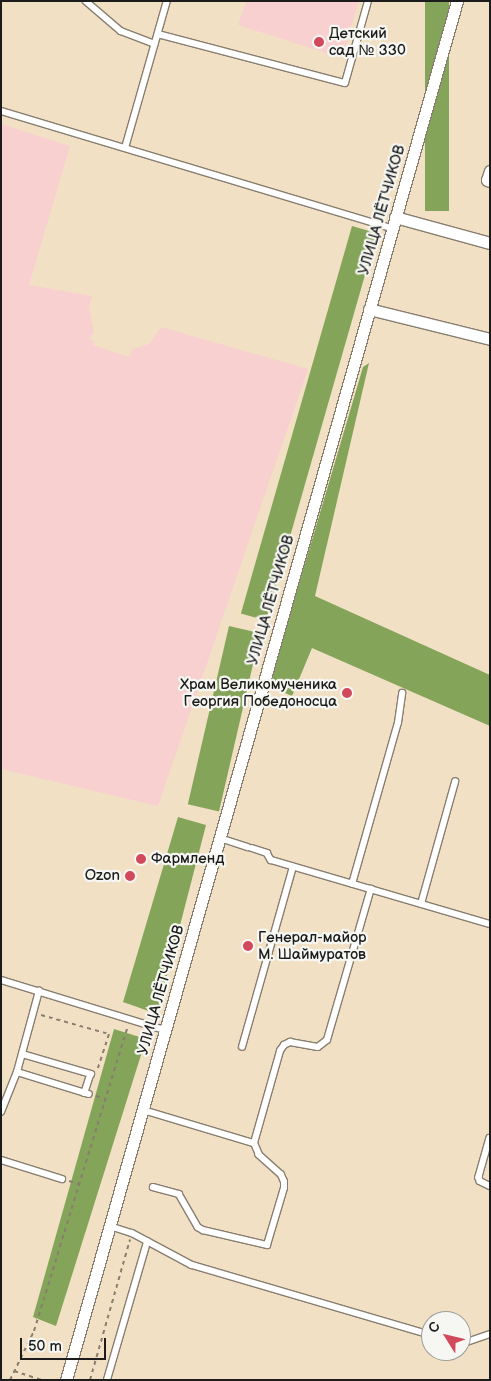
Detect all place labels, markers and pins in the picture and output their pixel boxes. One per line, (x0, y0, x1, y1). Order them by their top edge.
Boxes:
place label: Детский сад № 330 (329, 24, 406, 59)
marker: Детский сад № 330 (313, 36, 325, 48)
place label: Храм Великомученика Георгия Победоносца (180, 675, 337, 710)
marker: Храм Великомученика Георгия Победоносца (341, 687, 353, 699)
place label: Фармленд (151, 850, 224, 868)
marker: Фармленд (135, 853, 147, 865)
place label: Ozon (85, 867, 120, 885)
marker: Ozon (124, 870, 136, 882)
place label: Генерал-майор М. Шаймуратов (258, 928, 366, 963)
marker: Генерал-майор М. Шаймуратов (242, 940, 254, 952)

